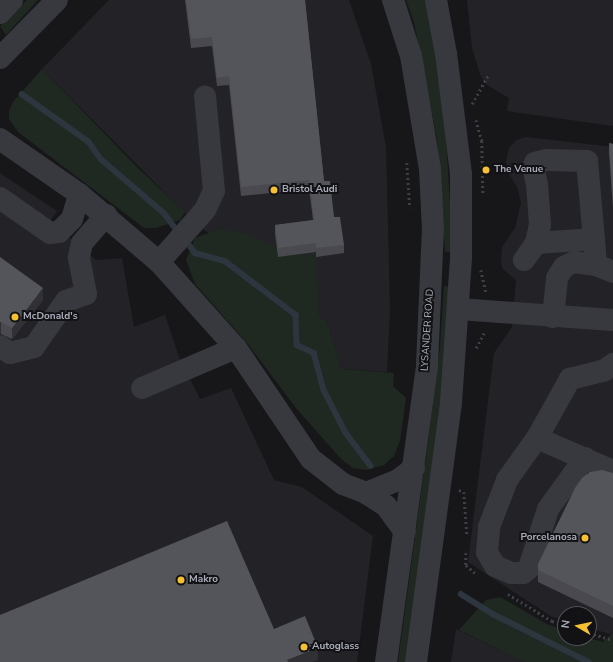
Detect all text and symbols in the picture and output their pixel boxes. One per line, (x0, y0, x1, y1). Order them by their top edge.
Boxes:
place label: The Venue (494, 164, 543, 176)
marker: The Venue (481, 165, 491, 175)
place label: Bristol Audi (282, 184, 337, 196)
marker: Bristol Audi (269, 185, 279, 195)
street label: LYSANDER ROAD (419, 289, 437, 371)
place label: McDonald's (23, 311, 78, 323)
marker: McDonald's (10, 312, 20, 322)
place label: Porcelanosa (520, 532, 577, 544)
marker: Porcelanosa (580, 533, 590, 543)
place label: Makro (189, 574, 218, 586)
marker: Makro (176, 575, 186, 585)
north arrow (557, 606, 597, 646)
text: N (558, 619, 574, 629)
place label: Autoglass (312, 641, 359, 653)
marker: Autoglass (299, 642, 309, 652)

